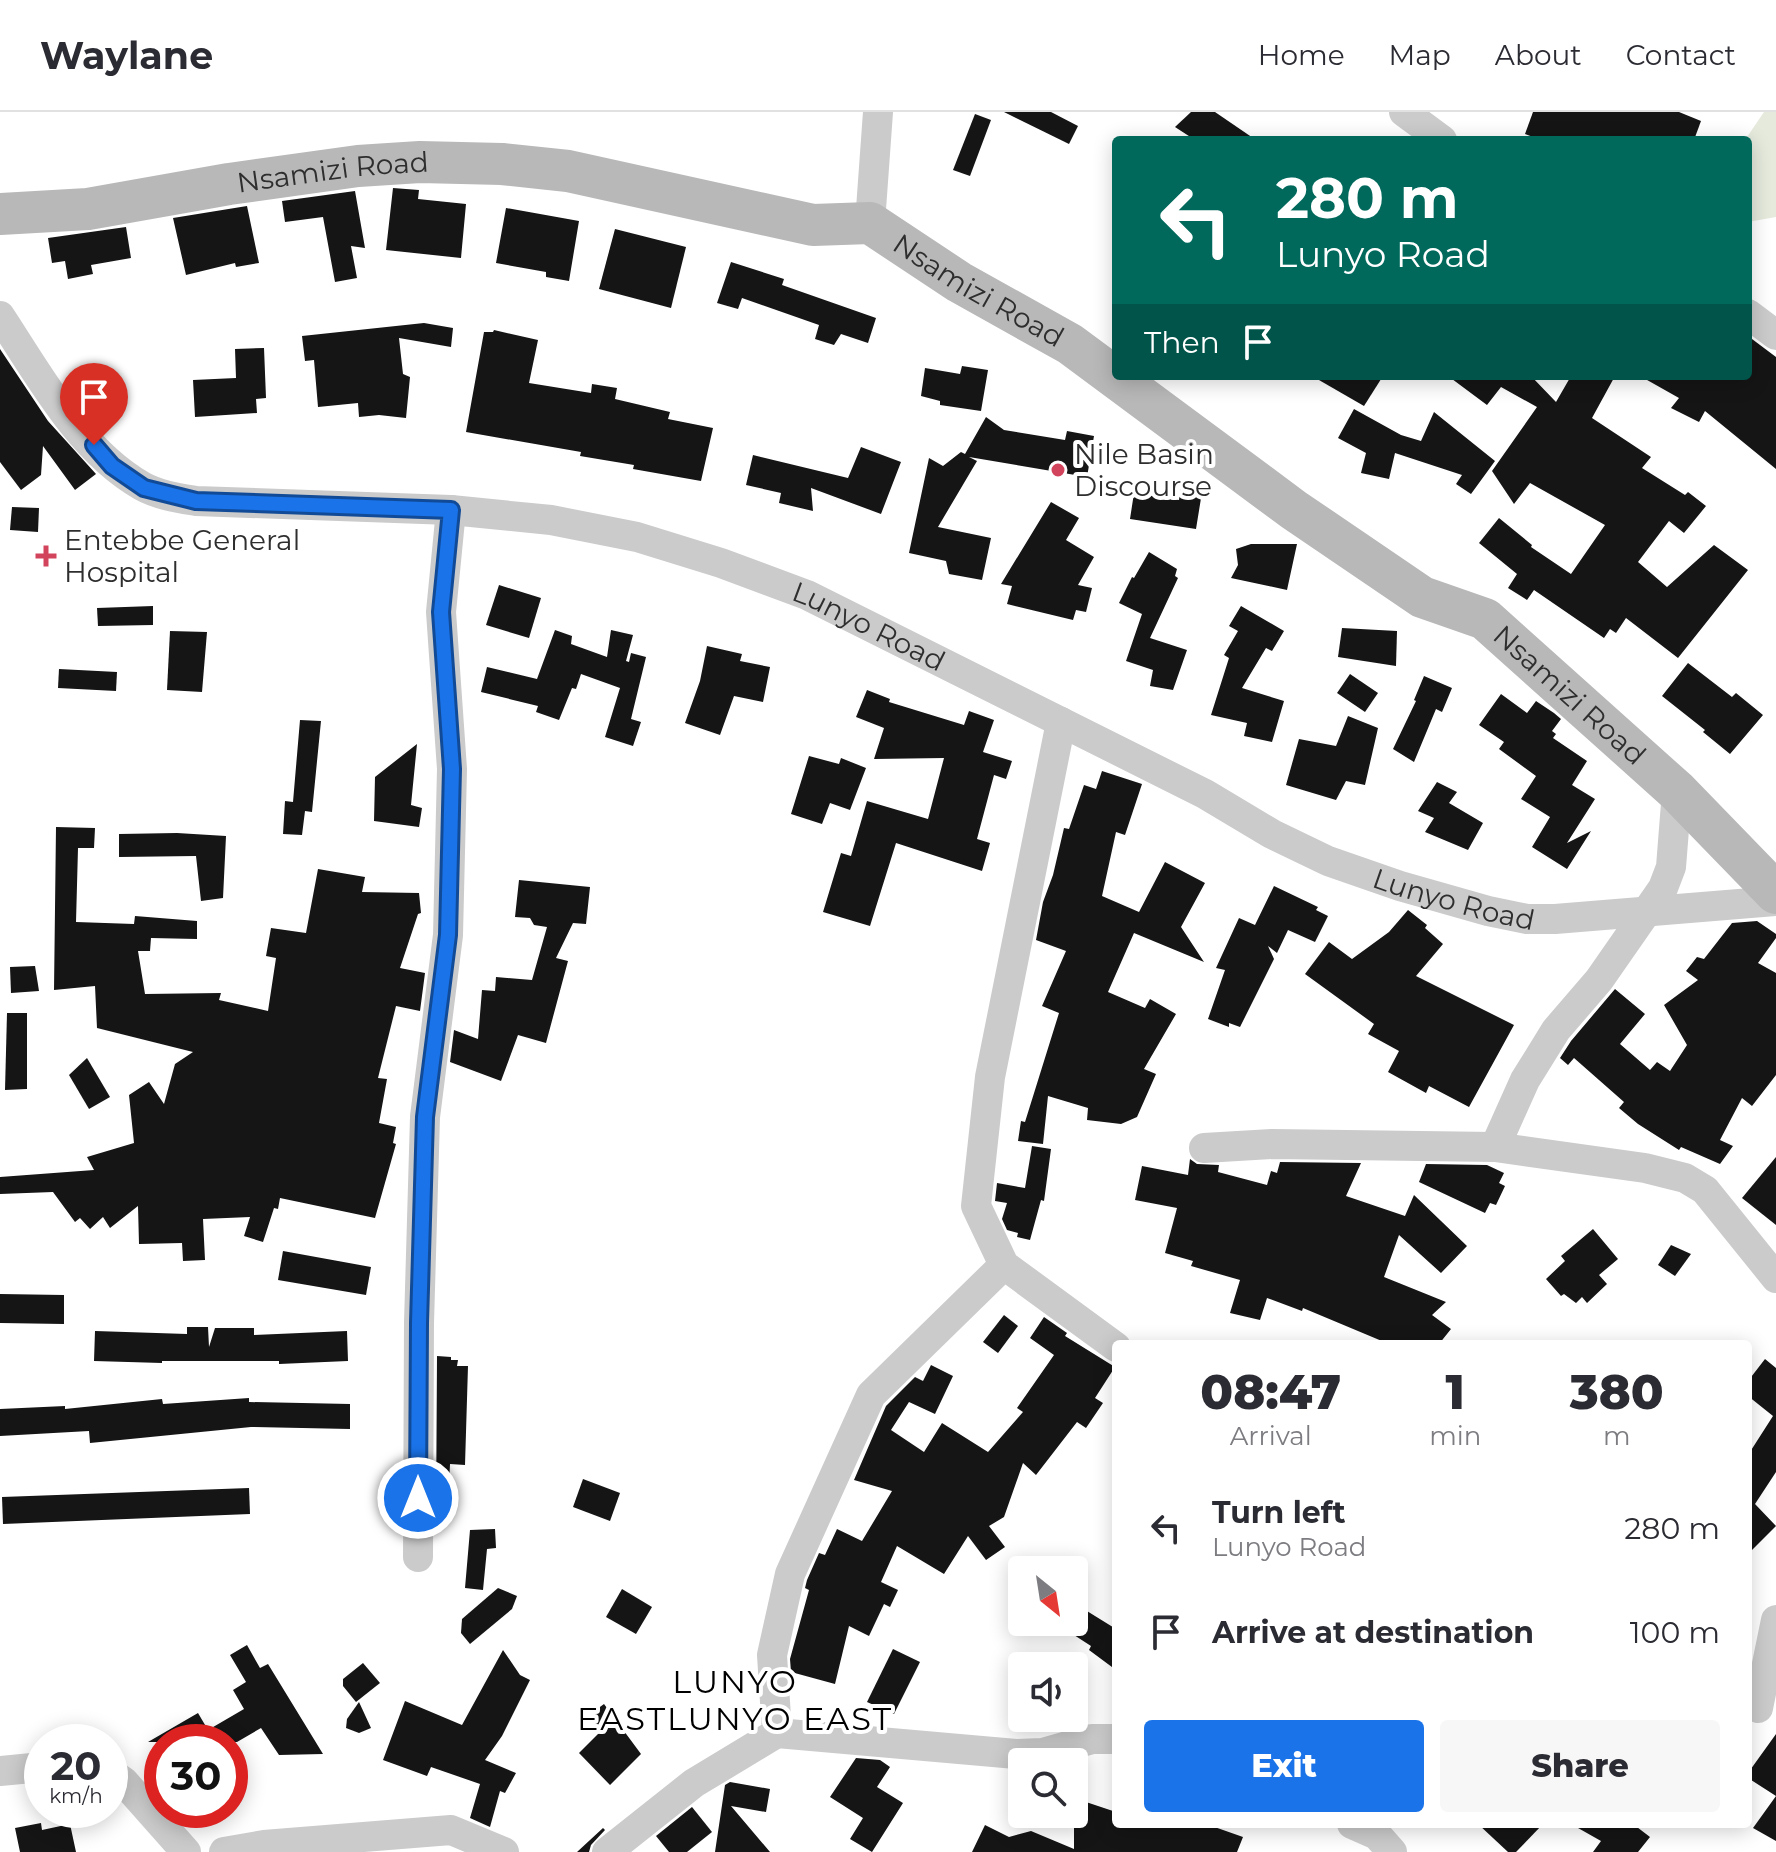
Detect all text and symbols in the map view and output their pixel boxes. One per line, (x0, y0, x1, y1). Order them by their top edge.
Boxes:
text: Waylane (40, 32, 213, 79)
text: Home (1258, 38, 1345, 72)
text: Map (1389, 38, 1451, 72)
text: About (1495, 38, 1582, 72)
text: Contact (1626, 38, 1736, 72)
street label: Nsamizi Road (235, 144, 430, 200)
text: 280 m (1276, 164, 1459, 232)
icon: left (1144, 168, 1248, 272)
street label: Nsamizi Road (887, 226, 1070, 354)
text: Lunyo Road (1276, 232, 1490, 276)
icon: arrive (1236, 320, 1280, 364)
text: Then (1144, 324, 1220, 361)
pin (60, 363, 128, 445)
icon: arrive (72, 375, 116, 419)
place label: Nile Basin Discourse (1074, 437, 1214, 503)
marker: Nile Basin Discourse (1049, 461, 1067, 479)
place label: Entebbe General Hospital (64, 523, 300, 589)
marker: Entebbe General Hospital (35, 545, 57, 567)
street label: Lunyo Road (788, 574, 951, 678)
street label: Nsamizi Road (1487, 618, 1653, 772)
street label: Lunyo Road (1368, 861, 1538, 937)
text: 08:47 (1200, 1363, 1341, 1421)
text: 1 (1446, 1363, 1465, 1421)
text: 380 (1570, 1363, 1664, 1421)
text: Arrival (1230, 1420, 1312, 1452)
text: min (1429, 1420, 1481, 1452)
text: m (1603, 1420, 1630, 1452)
position arrow (376, 1456, 460, 1540)
text: Turn left (1212, 1494, 1345, 1531)
icon: left (1144, 1506, 1188, 1550)
text: 280 m (1624, 1510, 1720, 1547)
text: Lunyo Road (1212, 1531, 1366, 1563)
north arrow (1008, 1556, 1088, 1636)
map controls (1008, 1556, 1088, 1828)
icon: arrive (1144, 1610, 1188, 1654)
text: Arrive at destination (1212, 1614, 1534, 1651)
text: 100 m (1630, 1614, 1720, 1651)
button: sound (1008, 1652, 1088, 1732)
district label: LUNYO EASTLUNYO EAST (577, 1662, 893, 1738)
button: Exit (1144, 1720, 1424, 1812)
button: Share (1440, 1720, 1720, 1812)
speed limit sign: 30 (144, 1724, 248, 1828)
text: 20 (51, 1741, 101, 1790)
button: search (1008, 1748, 1088, 1828)
text: km/h (49, 1784, 103, 1808)

